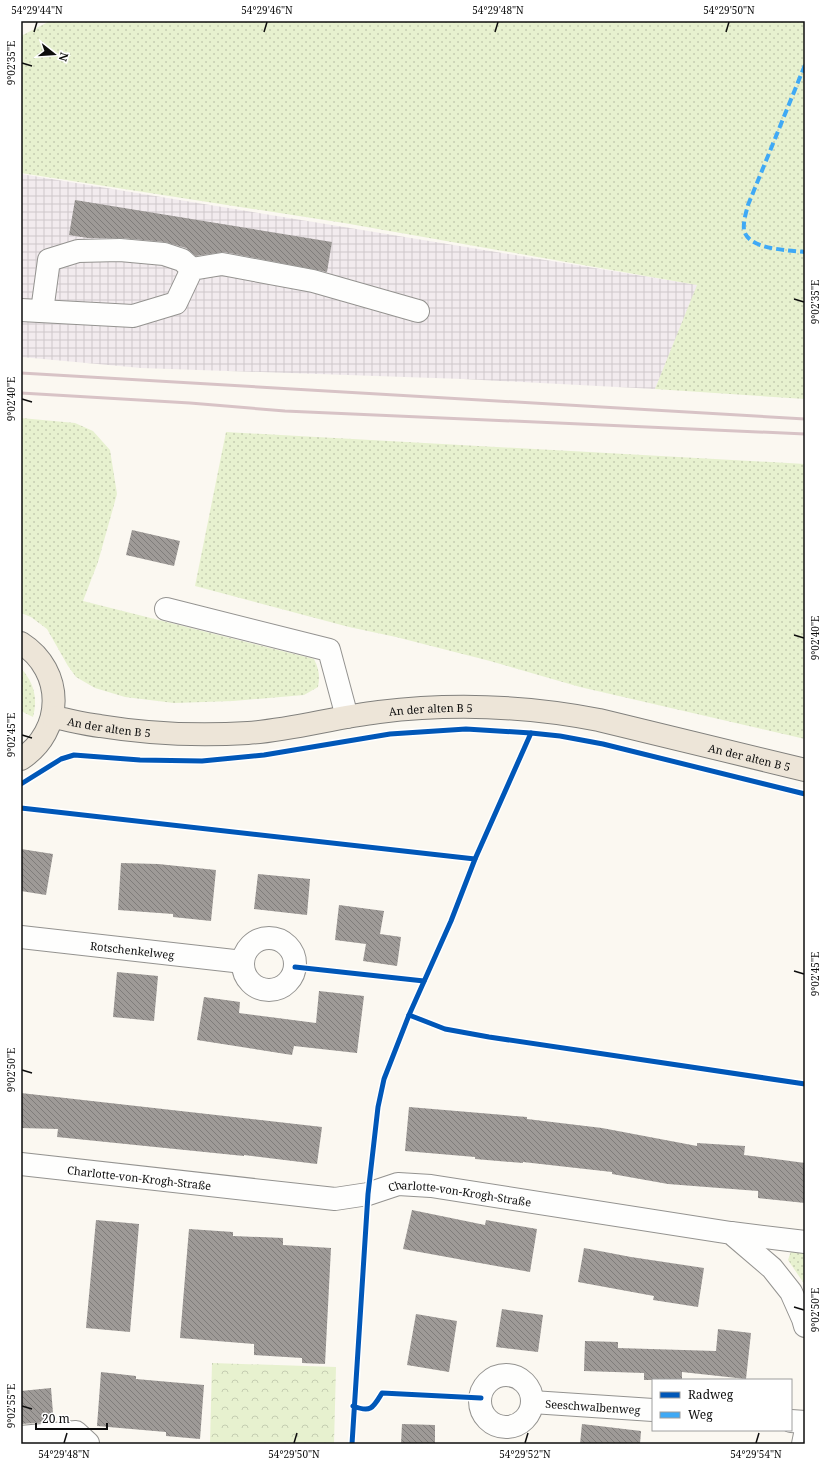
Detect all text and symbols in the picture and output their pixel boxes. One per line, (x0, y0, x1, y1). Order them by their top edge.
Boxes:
text: 54°29'44"N (11, 3, 63, 17)
text: 54°29'46"N (241, 3, 293, 17)
text: 54°29'48"N (472, 3, 524, 17)
text: 54°29'50"N (703, 3, 755, 17)
north arrow (34, 34, 74, 74)
text: 9°02'35"E (4, 41, 18, 85)
text: N (56, 51, 72, 64)
text: 9°02'35"E (808, 280, 822, 324)
text: 9°02'40"E (4, 377, 18, 421)
text: 9°02'40"E (808, 616, 822, 660)
street label: An der alten B 5 (388, 699, 473, 718)
text: 9°02'45"E (4, 713, 18, 757)
street label: An der alten B 5 (66, 713, 151, 740)
street label: An der alten B 5 (707, 739, 792, 774)
street label: Rotschenkelweg (89, 937, 175, 962)
text: 9°02'45"E (808, 952, 822, 996)
text: 9°02'50"E (4, 1048, 18, 1092)
street label: Charlotte-von-Krogh-Straße (66, 1162, 212, 1193)
street label: Charlotte-von-Krogh-Straße (386, 1176, 532, 1209)
text: 9°02'50"E (808, 1288, 822, 1332)
legend (652, 1379, 792, 1431)
text: 9°02'55"E (4, 1384, 18, 1428)
text: Radweg (688, 1386, 734, 1403)
street label: Seeschwalbenweg (545, 1395, 641, 1417)
scale bar (36, 1405, 107, 1431)
text: Weg (688, 1406, 713, 1423)
text: 20 m (42, 1410, 70, 1427)
text: 54°29'48"N (38, 1447, 90, 1461)
text: 54°29'50"N (268, 1447, 320, 1461)
text: 54°29'52"N (499, 1447, 551, 1461)
text: 54°29'54"N (730, 1447, 782, 1461)

